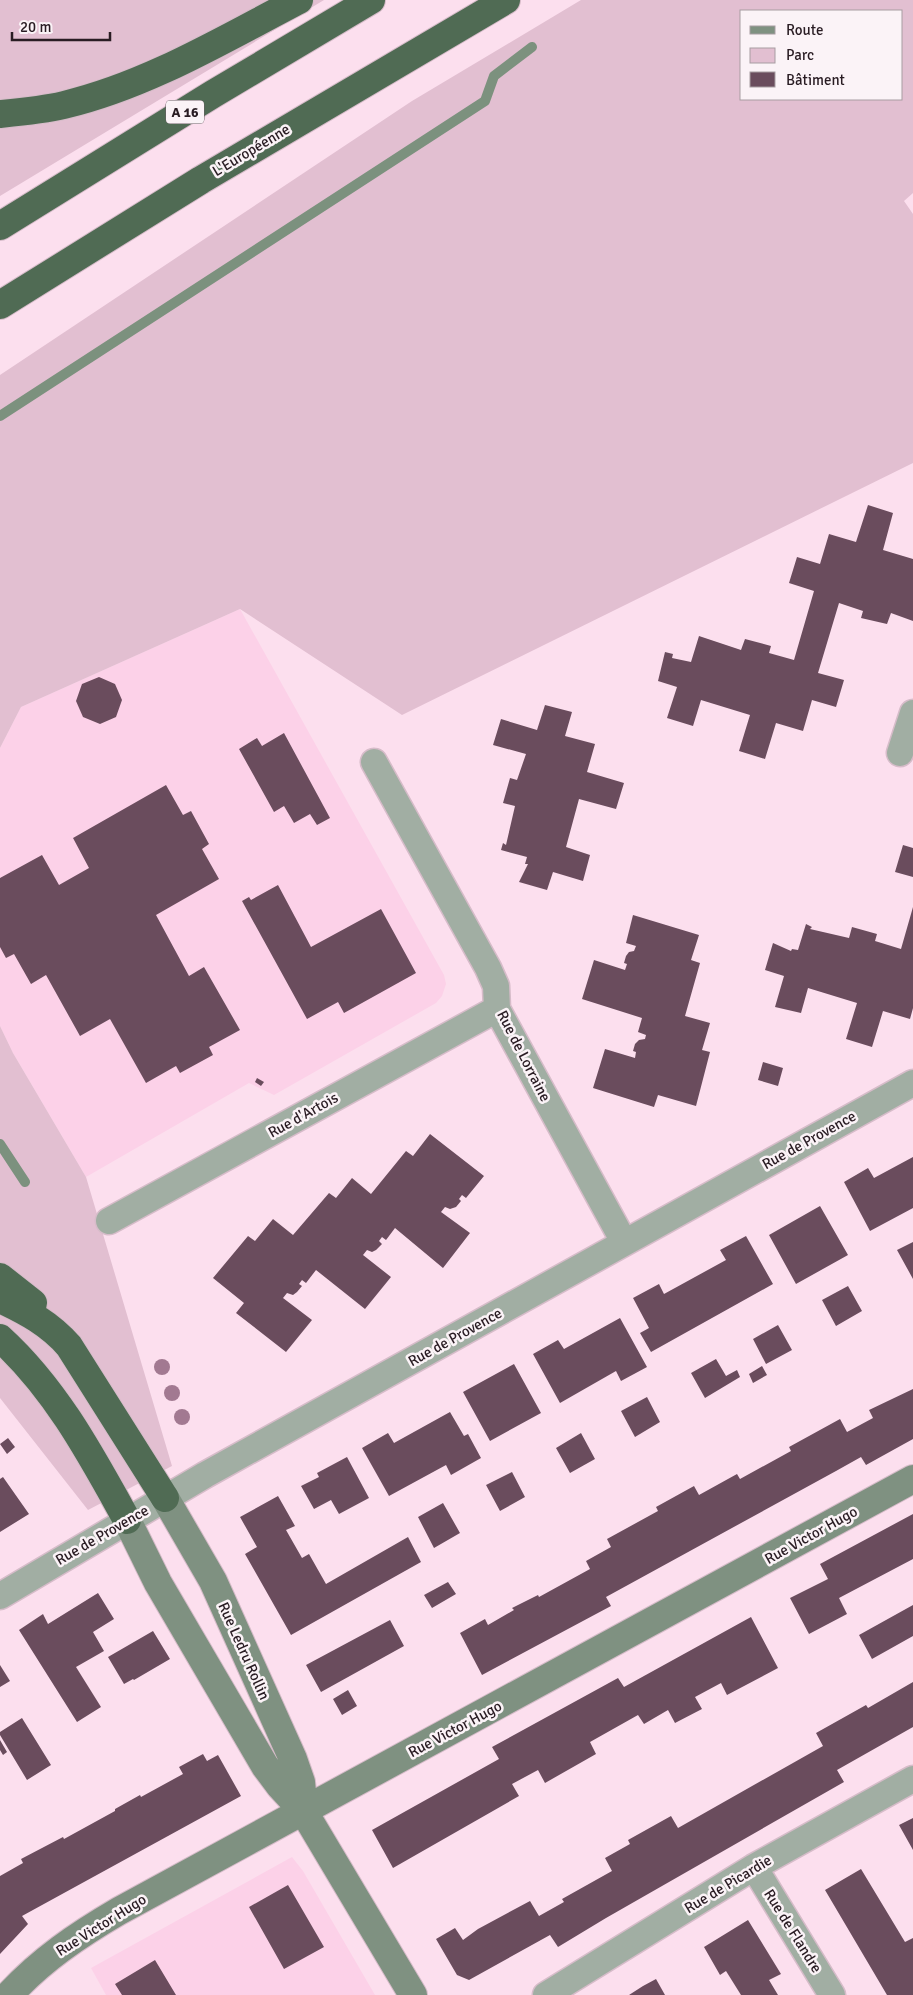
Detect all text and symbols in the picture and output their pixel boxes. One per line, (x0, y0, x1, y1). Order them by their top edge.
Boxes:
scale bar (12, 10, 110, 42)
legend (740, 10, 903, 100)
text: 20 m (20, 18, 51, 36)
text: Route (786, 21, 823, 39)
text: Parc (786, 46, 814, 64)
text: Bâtiment (786, 71, 845, 89)
road number: A 16 (166, 100, 204, 124)
street label: L'Européenne (209, 120, 293, 180)
street label: Rue de Lorraine (493, 1007, 555, 1105)
street label: Rue d'Artois (265, 1088, 342, 1142)
street label: Rue de Provence (759, 1107, 859, 1173)
street label: Rue de Provence (405, 1304, 505, 1370)
street label: Rue de Provence (52, 1501, 152, 1569)
street label: Rue Victor Hugo (762, 1502, 861, 1568)
street label: Rue Ledru Rollin (214, 1599, 274, 1703)
street label: Rue Victor Hugo (405, 1697, 505, 1761)
street label: Rue de Picardie (681, 1851, 775, 1917)
street label: Rue de Flandre (760, 1886, 826, 1976)
street label: Rue Victor Hugo (52, 1890, 150, 1960)

